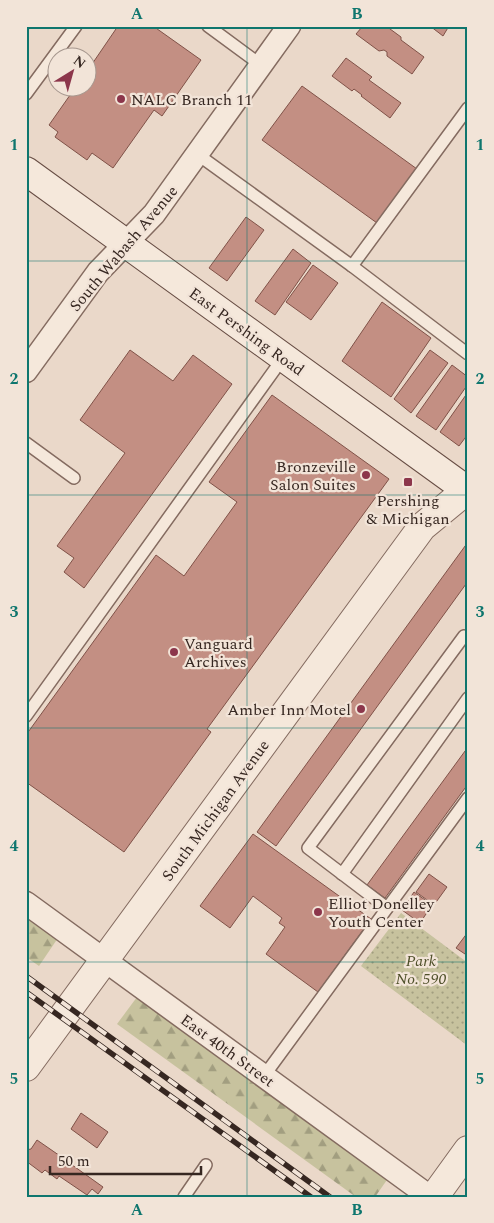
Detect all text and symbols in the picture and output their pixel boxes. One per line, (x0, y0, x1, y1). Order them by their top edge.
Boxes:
text: A (131, 2, 144, 26)
text: B (351, 2, 363, 26)
north arrow (48, 48, 98, 98)
text: N (69, 50, 90, 74)
place label: NALC Branch 11 (131, 88, 252, 112)
marker: NALC Branch 11 (115, 93, 127, 105)
text: 1 (10, 133, 18, 157)
text: 1 (476, 133, 484, 157)
street label: South Wabash Avenue (64, 180, 184, 317)
street label: East Pershing Road (184, 282, 309, 382)
text: 2 (10, 367, 19, 391)
text: 2 (476, 367, 485, 391)
place label: Bronzeville Salon Suites (270, 455, 356, 497)
marker: Bronzeville Salon Suites (360, 469, 372, 481)
marker: Pershing & Michigan (402, 476, 414, 488)
place label: Pershing & Michigan (366, 489, 450, 531)
text: 3 (10, 600, 19, 624)
text: 3 (476, 600, 485, 624)
place label: Vanguard Archives (184, 632, 253, 674)
marker: Vanguard Archives (168, 646, 180, 658)
place label: Amber Inn Motel (227, 698, 351, 722)
marker: Amber Inn Motel (355, 703, 367, 715)
street label: South Michigan Avenue (156, 735, 276, 886)
text: 4 (10, 834, 19, 858)
text: 4 (476, 834, 485, 858)
place label: Elliot Donelley Youth Center (328, 892, 435, 934)
marker: Elliot Donelley Youth Center (312, 906, 324, 918)
park label: Park No. 590 (395, 949, 447, 991)
street label: East 40th Street (175, 1008, 280, 1094)
text: 5 (10, 1067, 18, 1091)
text: 5 (476, 1067, 484, 1091)
scale bar (50, 1143, 201, 1175)
text: 50 m (58, 1150, 90, 1173)
text: A (131, 1198, 144, 1222)
text: B (351, 1198, 363, 1222)

